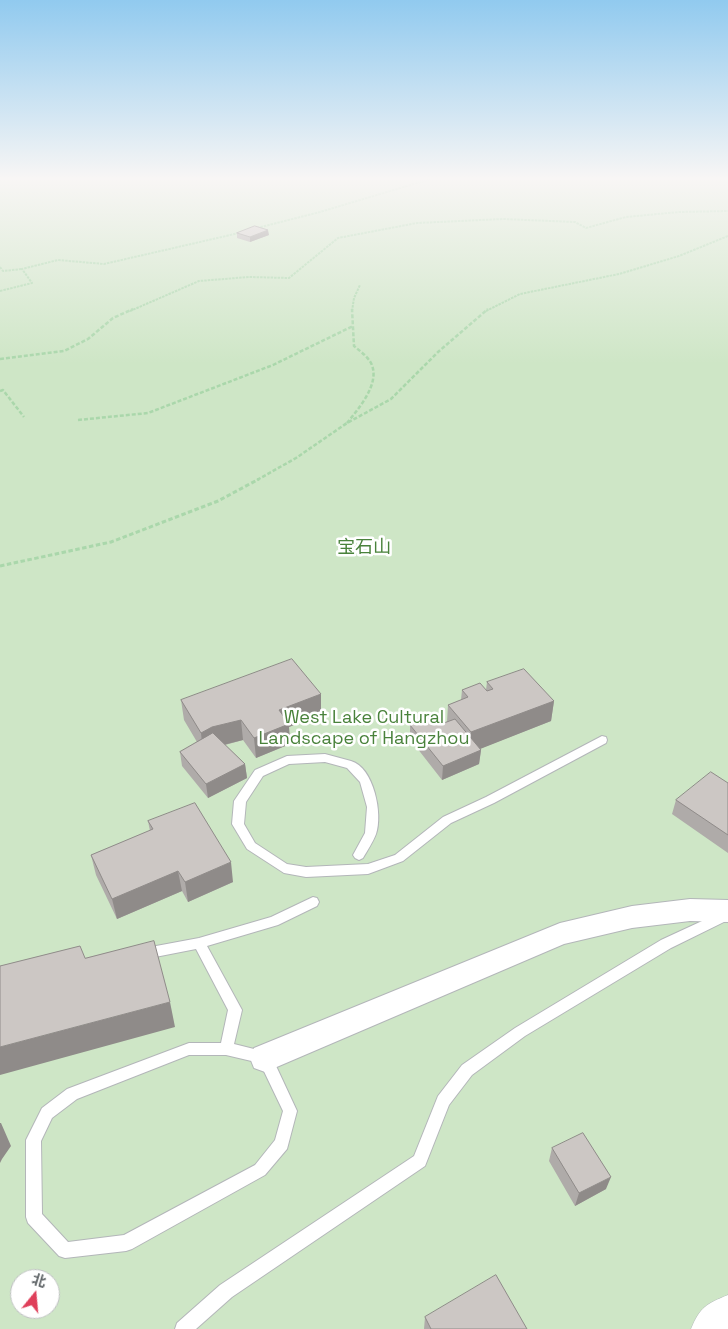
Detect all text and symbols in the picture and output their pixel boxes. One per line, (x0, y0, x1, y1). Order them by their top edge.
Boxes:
park label: 宝石山 (337, 537, 391, 559)
park label: West Lake Cultural Landscape of Hangzhou (259, 707, 469, 750)
north arrow (10, 1269, 60, 1319)
text: 北 (30, 1270, 48, 1291)

